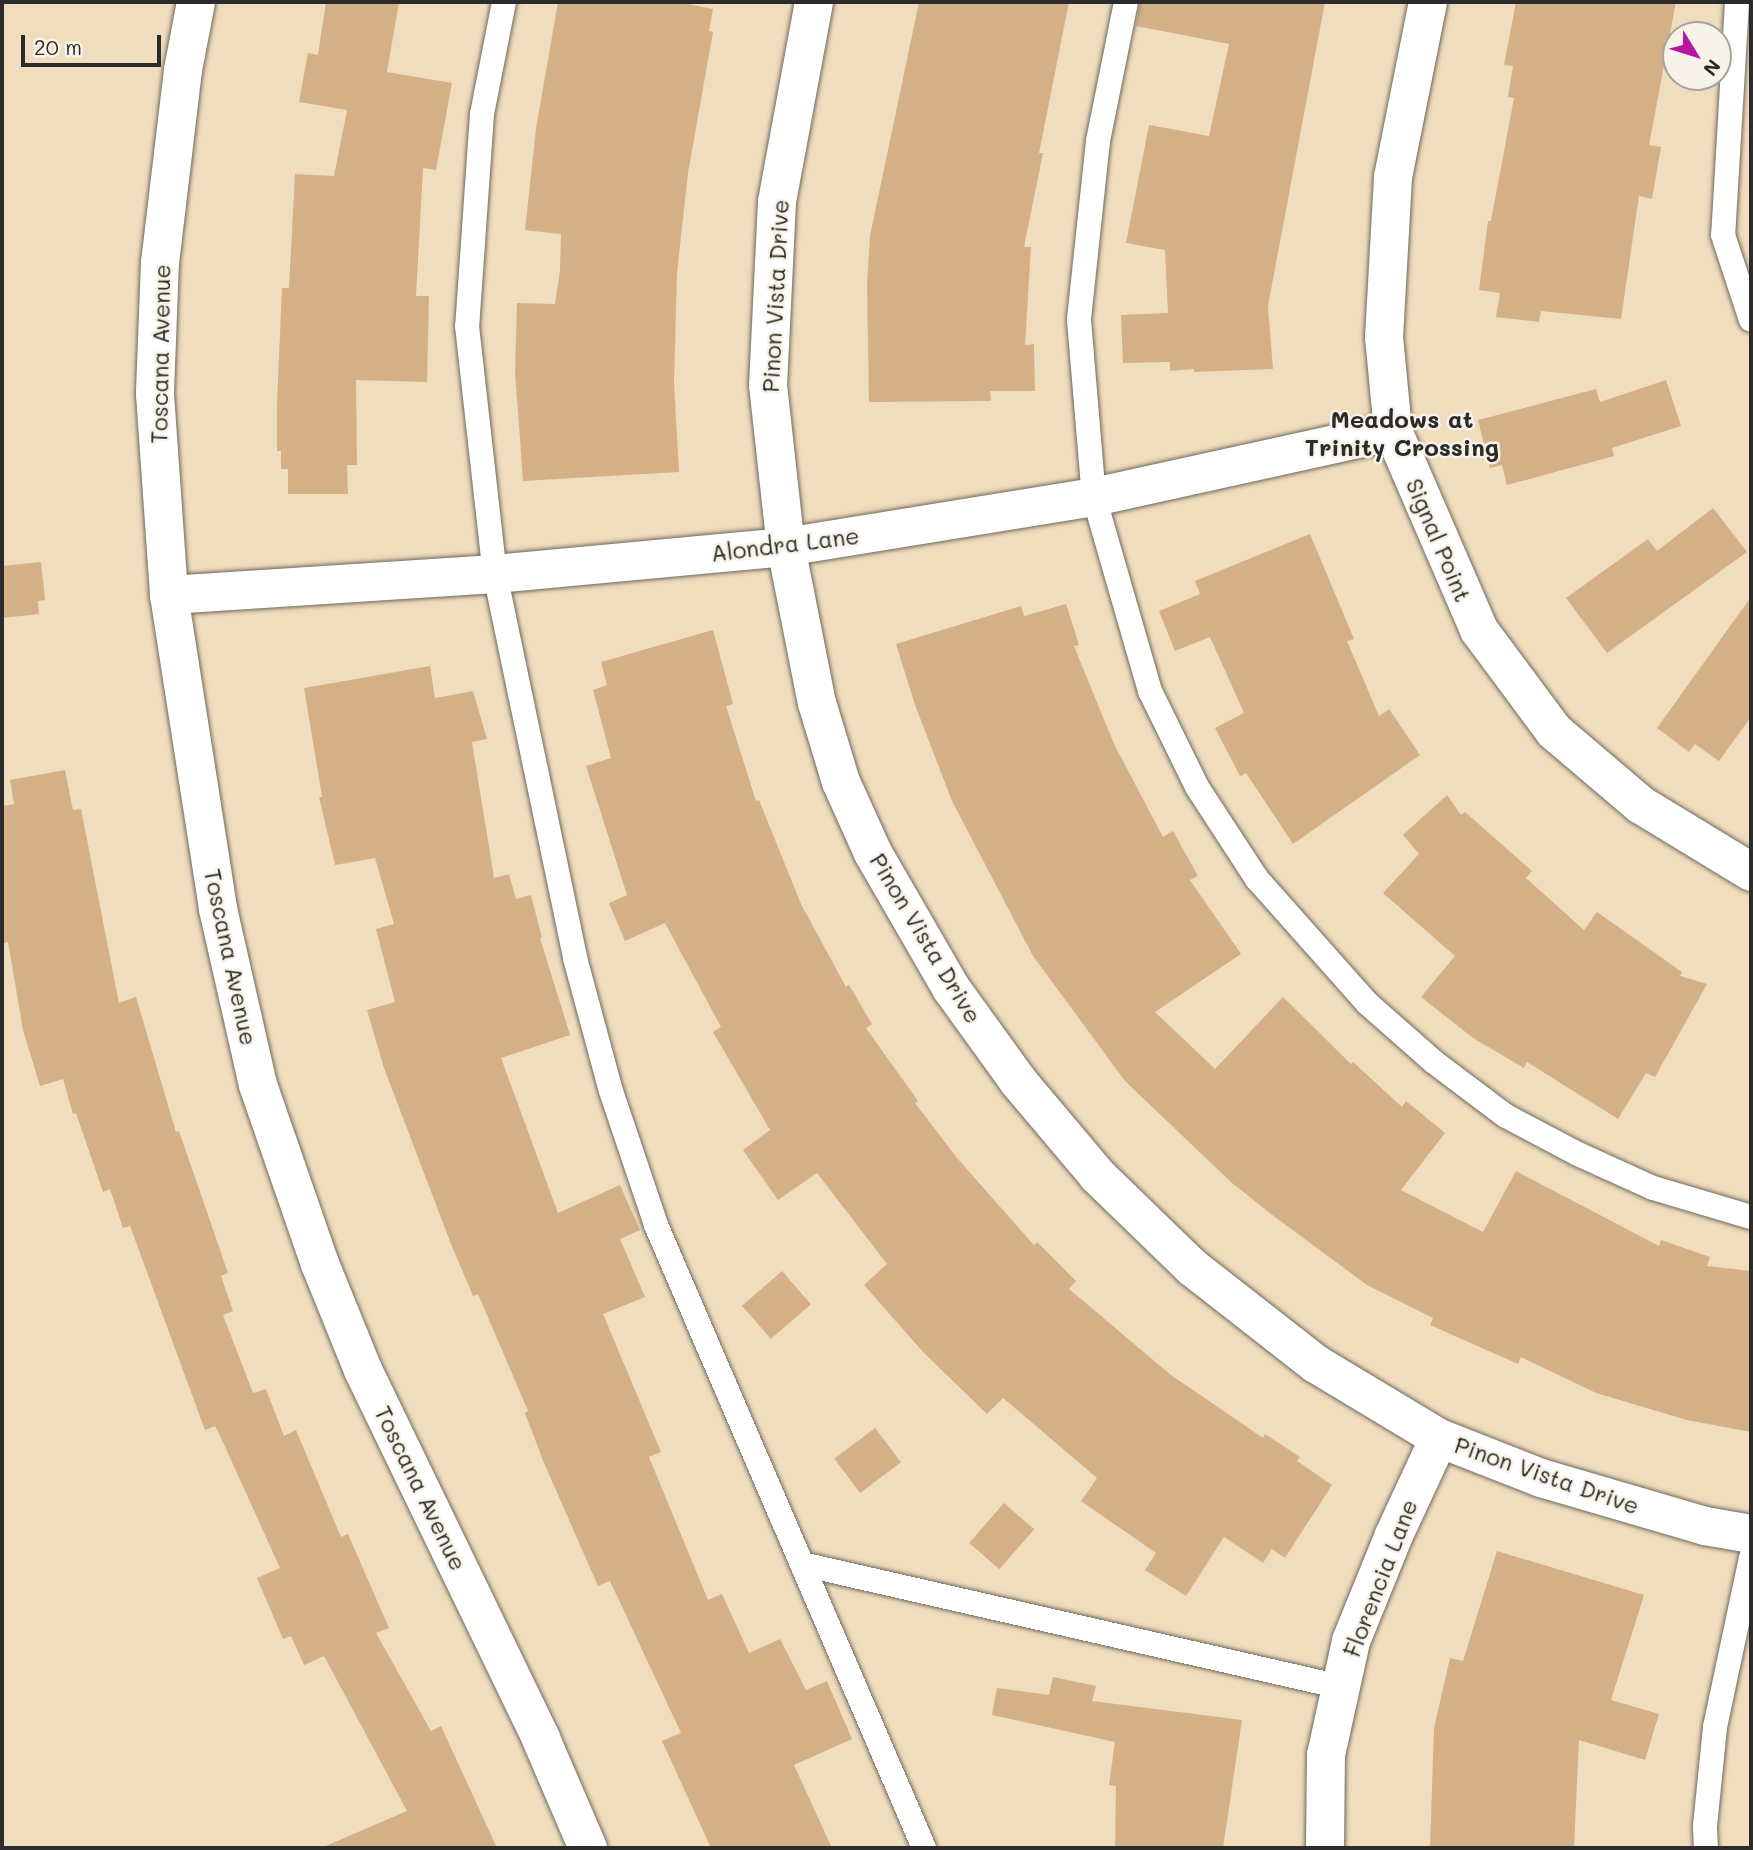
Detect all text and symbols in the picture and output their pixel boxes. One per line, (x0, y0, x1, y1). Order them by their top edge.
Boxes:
scale bar (24, 21, 164, 65)
north arrow (1662, 21, 1732, 91)
text: 20 m (34, 33, 82, 60)
text: N (1698, 55, 1727, 81)
street label: Pinon Vista Drive (756, 199, 794, 393)
street label: Toscana Avenue (145, 264, 175, 444)
district label: Meadows at Trinity Crossing (1305, 405, 1499, 461)
street label: Signal Point (1401, 474, 1477, 606)
street label: Alondra Lane (709, 521, 861, 567)
street label: Pinon Vista Drive (864, 848, 988, 1028)
street label: Toscana Avenue (199, 866, 263, 1048)
street label: Toscana Avenue (369, 1401, 473, 1575)
street label: Pinon Vista Drive (1451, 1431, 1643, 1519)
street label: Florencia Lane (1337, 1495, 1423, 1661)

